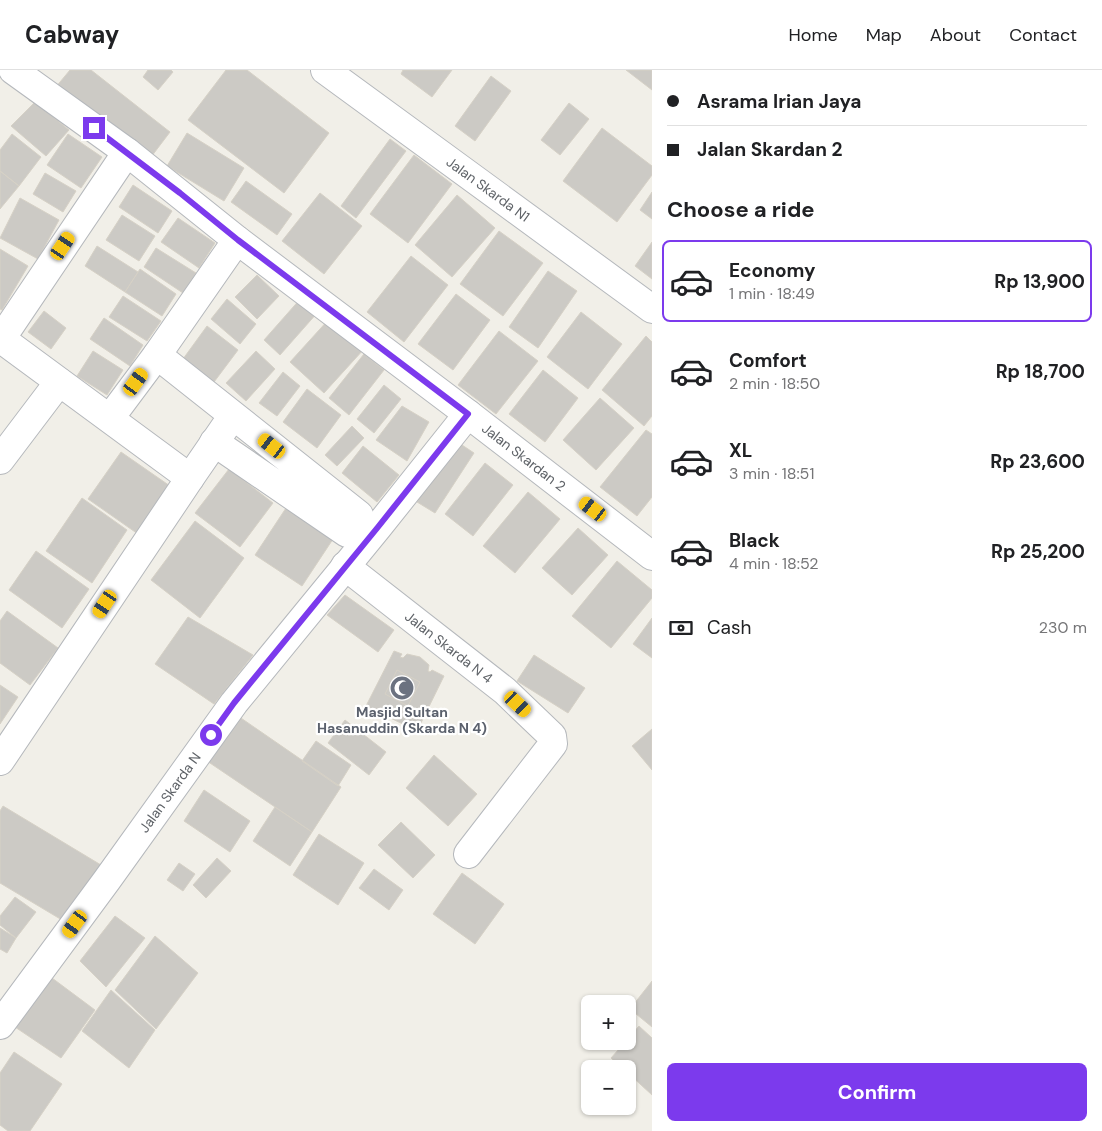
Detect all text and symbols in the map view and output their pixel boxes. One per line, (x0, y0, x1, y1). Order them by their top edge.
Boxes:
text: Cabway (25, 19, 119, 50)
text: Home (788, 23, 838, 47)
text: Map (866, 23, 902, 47)
text: About (930, 23, 981, 47)
text: Contact (1009, 23, 1077, 47)
text: Asrama Irian Jaya (697, 89, 861, 114)
route end (83, 117, 105, 139)
text: Jalan Skardan 2 (697, 137, 842, 162)
street label: Jalan Skarda N1 (443, 153, 533, 226)
text: Choose a ride (667, 195, 815, 224)
car (48, 229, 77, 263)
text: Economy (729, 258, 816, 283)
icon: car (669, 259, 714, 304)
text: Rp 13,900 (994, 269, 1085, 294)
text: 1 min · 18:49 (729, 283, 815, 304)
text: Comfort (729, 348, 807, 373)
icon: car (669, 349, 714, 394)
text: Rp 18,700 (996, 359, 1085, 384)
car (121, 365, 150, 399)
text: 2 min · 18:50 (729, 373, 820, 394)
street label: Jalan Skardan 2 (478, 419, 569, 495)
car (255, 431, 288, 461)
text: XL (729, 438, 752, 463)
icon: car (669, 439, 714, 484)
text: Rp 23,600 (990, 449, 1085, 474)
text: 3 min · 18:51 (729, 463, 814, 484)
car (576, 494, 609, 524)
text: Black (729, 528, 780, 553)
icon: car (669, 529, 714, 574)
text: Rp 25,200 (991, 539, 1085, 564)
text: 4 min · 18:52 (729, 553, 819, 574)
car (90, 587, 119, 621)
street label: Jalan Skarda N 4 (401, 607, 497, 688)
icon: cash (667, 614, 695, 642)
text: Cash (707, 615, 751, 640)
text: 230 m (1039, 617, 1087, 638)
mosque icon: Masjid Sultan Hasanuddin (Skarda N 4) (389, 675, 415, 701)
car (501, 688, 534, 720)
place label: Masjid Sultan Hasanuddin (Skarda N 4) (317, 703, 487, 737)
route start (200, 724, 222, 746)
street label: Jalan Skarda N (135, 749, 205, 836)
car (60, 907, 89, 941)
map controls (581, 995, 636, 1115)
button: + (581, 995, 636, 1050)
button: − (581, 1060, 636, 1115)
button: Confirm (667, 1063, 1087, 1121)

